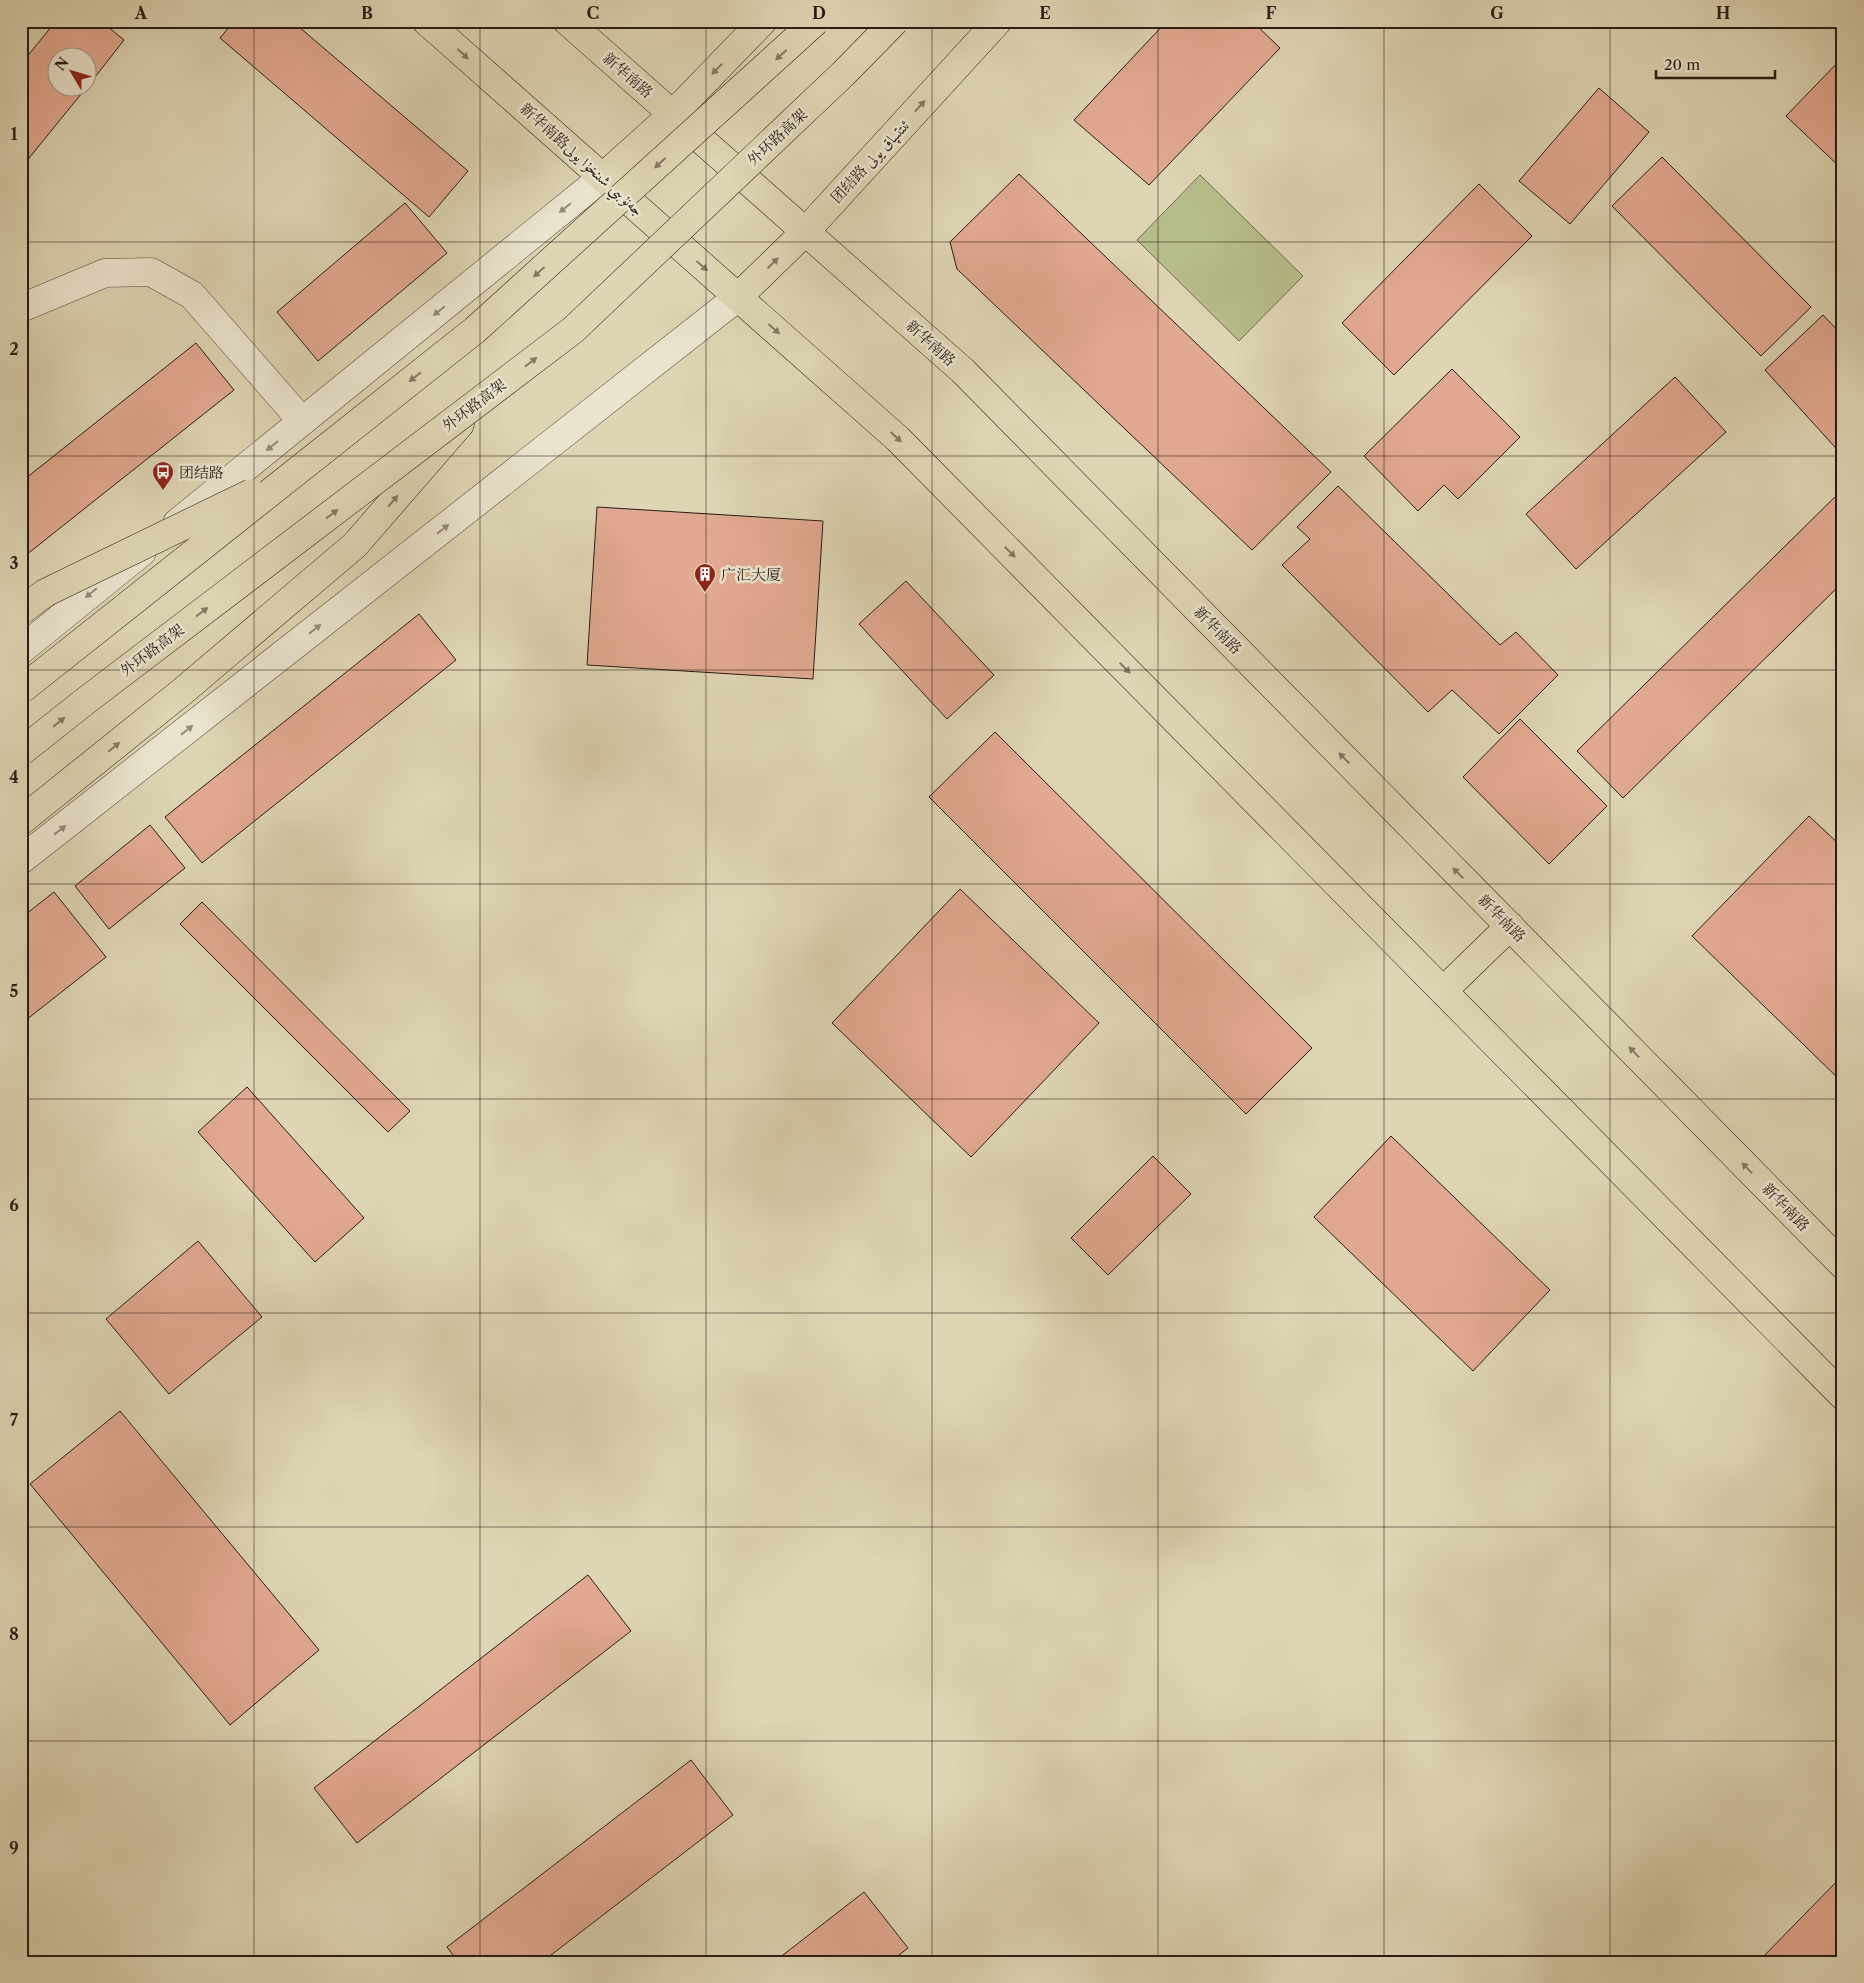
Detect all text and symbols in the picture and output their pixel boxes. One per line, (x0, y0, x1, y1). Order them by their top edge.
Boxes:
text: A (134, 3, 148, 23)
text: B (361, 3, 373, 23)
text: C (587, 3, 599, 23)
text: D (812, 3, 826, 23)
text: E (1039, 3, 1051, 23)
text: F (1266, 3, 1277, 23)
text: G (1490, 3, 1504, 23)
text: H (1716, 3, 1730, 23)
north arrow (48, 48, 98, 98)
one-way arrow (456, 48, 469, 59)
street label: 新华南路 (599, 48, 657, 102)
scale bar (1656, 48, 1775, 80)
one-way arrow (775, 49, 787, 60)
text: N (51, 54, 73, 74)
text: 20 m (1664, 55, 1700, 74)
one-way arrow (711, 63, 723, 75)
street label: 新华南路جەنۇبىي شىنخۇا يولى (513, 99, 648, 223)
one-way arrow (914, 101, 926, 113)
street label: 外环路高架 (743, 104, 811, 170)
street label: 团结路 ئىتتىپاق يولى (826, 115, 914, 207)
text: 1 (10, 124, 18, 144)
one-way arrow (654, 158, 667, 169)
one-way arrow (559, 203, 572, 214)
one-way arrow (766, 257, 778, 269)
one-way arrow (696, 260, 709, 271)
one-way arrow (534, 266, 546, 278)
one-way arrow (432, 305, 445, 316)
street label: 新华南路 (902, 316, 960, 370)
one-way arrow (768, 323, 780, 335)
text: 2 (9, 339, 19, 359)
one-way arrow (524, 357, 537, 368)
one-way arrow (409, 372, 422, 383)
street label: 外环路高架 (438, 375, 510, 435)
one-way arrow (890, 431, 902, 443)
one-way arrow (266, 441, 279, 452)
bus stop icon: 团结路 (151, 460, 175, 491)
place label: 团结路 (179, 463, 224, 482)
one-way arrow (387, 495, 398, 507)
one-way arrow (325, 508, 338, 519)
one-way arrow (436, 523, 449, 534)
one-way arrow (1004, 546, 1016, 558)
text: 3 (9, 553, 19, 573)
building icon: 广汇大厦 (693, 562, 717, 593)
place label: 广汇大厦 (721, 565, 781, 584)
one-way arrow (85, 587, 98, 598)
street label: 新华南路 (1190, 602, 1246, 658)
one-way arrow (195, 607, 209, 617)
street label: 外环路高架 (116, 620, 188, 680)
one-way arrow (308, 624, 321, 635)
one-way arrow (1118, 662, 1130, 674)
one-way arrow (53, 716, 66, 727)
one-way arrow (180, 724, 193, 735)
one-way arrow (107, 741, 120, 752)
one-way arrow (1338, 752, 1350, 764)
text: 4 (9, 767, 19, 787)
one-way arrow (53, 825, 66, 836)
one-way arrow (1452, 867, 1464, 879)
street label: 新华南路 (1474, 890, 1530, 946)
text: 5 (10, 981, 19, 1001)
one-way arrow (1628, 1046, 1640, 1058)
one-way arrow (1741, 1162, 1753, 1174)
street label: 新华南路 (1758, 1179, 1814, 1235)
text: 6 (9, 1195, 19, 1215)
text: 7 (10, 1410, 19, 1430)
text: 8 (9, 1624, 19, 1644)
text: 9 (9, 1838, 19, 1858)

